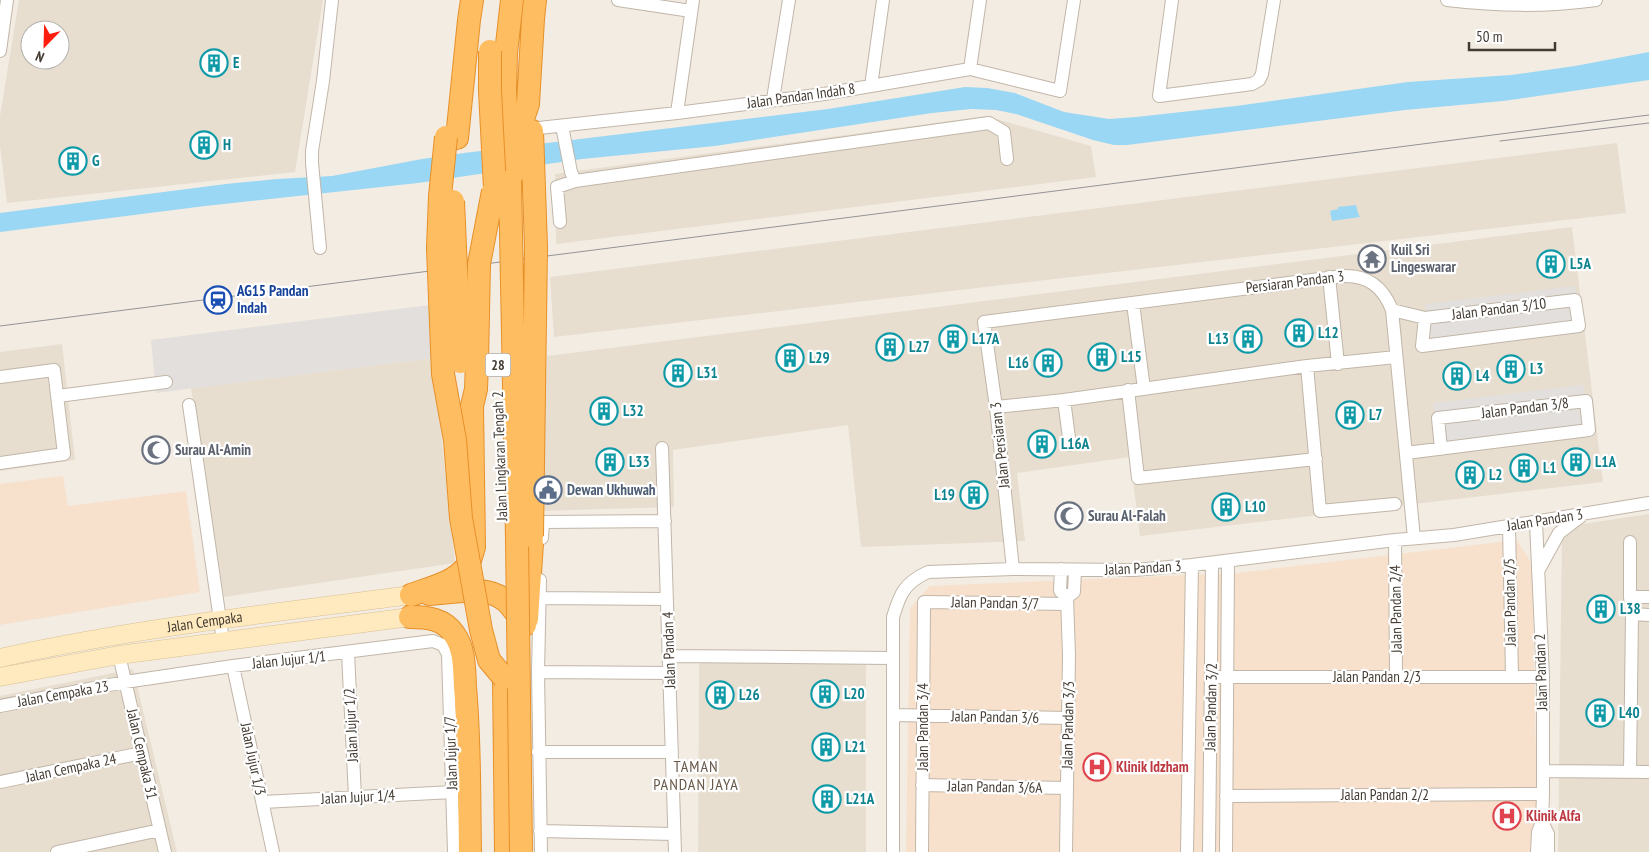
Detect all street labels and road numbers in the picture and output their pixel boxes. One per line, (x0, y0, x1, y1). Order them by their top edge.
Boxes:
street label: Jalan Pandan Indah 8 (745, 78, 856, 113)
street label: Persiaran Pandan 3 (1245, 266, 1345, 297)
street label: Jalan Pandan 3/10 (1450, 293, 1547, 324)
road number: 28 (486, 354, 510, 376)
street label: Jalan Lingkaran Tengah 2 (488, 391, 511, 522)
street label: Jalan Pandan 3/8 (1479, 393, 1570, 422)
street label: Jalan Persiaran 3 (986, 401, 1014, 490)
street label: Jalan Pandan 3 (1504, 504, 1584, 535)
street label: Jalan Pandan 3 (1103, 556, 1182, 579)
street label: Jalan Pandan 2/5 (1499, 558, 1520, 647)
street label: Jalan Pandan 2/4 (1385, 565, 1406, 654)
street label: Jalan Pandan 3/7 (950, 592, 1039, 613)
street label: Jalan Cempaka (165, 607, 243, 636)
street label: Jalan Pandan 4 (658, 611, 679, 690)
street label: Jalan Pandan 2 (1530, 633, 1551, 712)
street label: Jalan Jujur 1/1 (250, 646, 327, 673)
street label: Jalan Pandan 3/2 (1200, 663, 1221, 752)
street label: Jalan Pandan 2/3 (1332, 667, 1421, 686)
street label: Jalan Cempaka 23 (15, 676, 110, 711)
street label: Jalan Pandan 3/3 (1057, 681, 1078, 770)
street label: Jalan Pandan 3/4 (913, 683, 932, 772)
street label: Jalan Jujur 1/2 (339, 688, 362, 763)
street label: Jalan Cempaka 31 (123, 706, 162, 801)
street label: Jalan Pandan 3/6 (950, 706, 1039, 727)
street label: Jalan Jujur 1/7 (440, 716, 461, 791)
street label: Jalan Jujur 1/3 (236, 720, 270, 797)
street label: Jalan Cempaka 24 (23, 749, 118, 787)
street label: Jalan Pandan 3/6A (946, 776, 1044, 797)
street label: Jalan Jujur 1/4 (320, 785, 396, 808)
street label: Jalan Pandan 2/2 (1340, 785, 1429, 804)

